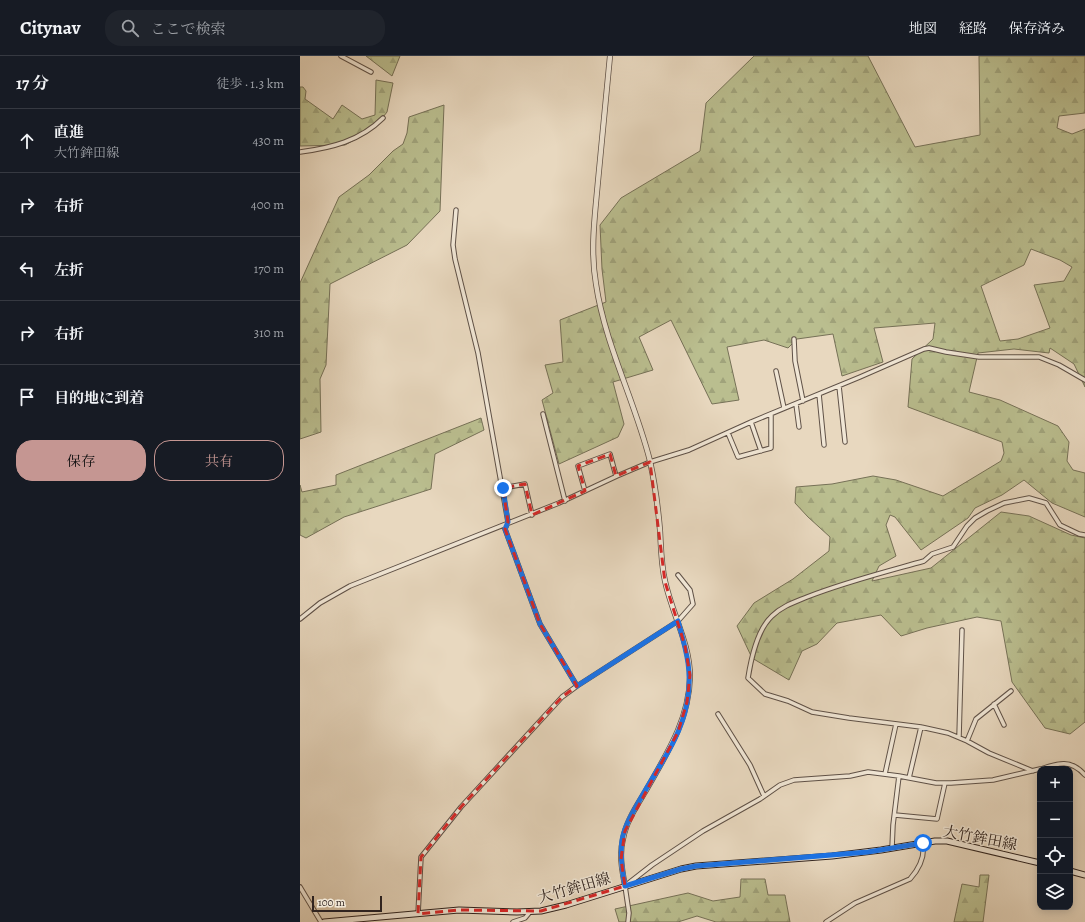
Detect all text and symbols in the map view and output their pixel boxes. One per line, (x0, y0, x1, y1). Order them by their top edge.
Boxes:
search box (105, 10, 385, 46)
text: Citynav (20, 15, 81, 41)
icon: search (119, 17, 141, 39)
text: ここで検索 (151, 19, 226, 39)
text: 地図 (909, 19, 937, 38)
text: 経路 (959, 19, 987, 38)
text: 保存済み (1009, 19, 1065, 38)
text: 17 分 (16, 72, 49, 95)
text: 徒歩 · 1.3 km (217, 75, 284, 92)
text: 直進 (54, 122, 84, 142)
icon: ahead (16, 130, 38, 152)
text: 430 m (252, 132, 284, 149)
text: 大竹鉾田線 (54, 144, 119, 161)
icon: right (16, 194, 38, 216)
text: 右折 (54, 196, 84, 216)
text: 400 m (251, 196, 284, 213)
icon: left (16, 258, 38, 280)
text: 左折 (54, 260, 84, 280)
text: 170 m (254, 260, 284, 277)
icon: right (16, 322, 38, 344)
text: 右折 (54, 324, 84, 344)
text: 310 m (254, 324, 284, 341)
icon: arrive (16, 386, 38, 408)
text: 目的地に到着 (54, 388, 144, 408)
button: 保存 (16, 440, 146, 481)
button: 共有 (154, 440, 284, 481)
route end (494, 479, 512, 497)
map controls (1037, 766, 1073, 910)
button: + (1037, 766, 1073, 802)
button: − (1037, 802, 1073, 838)
street label: 大竹鉾田線 (941, 821, 1019, 855)
route start (914, 834, 932, 852)
button: locate (1037, 838, 1073, 874)
street label: 大竹鉾田線 (535, 868, 613, 908)
button: layers (1037, 874, 1073, 910)
scale bar (312, 894, 382, 913)
text: 100 m (318, 895, 345, 910)

